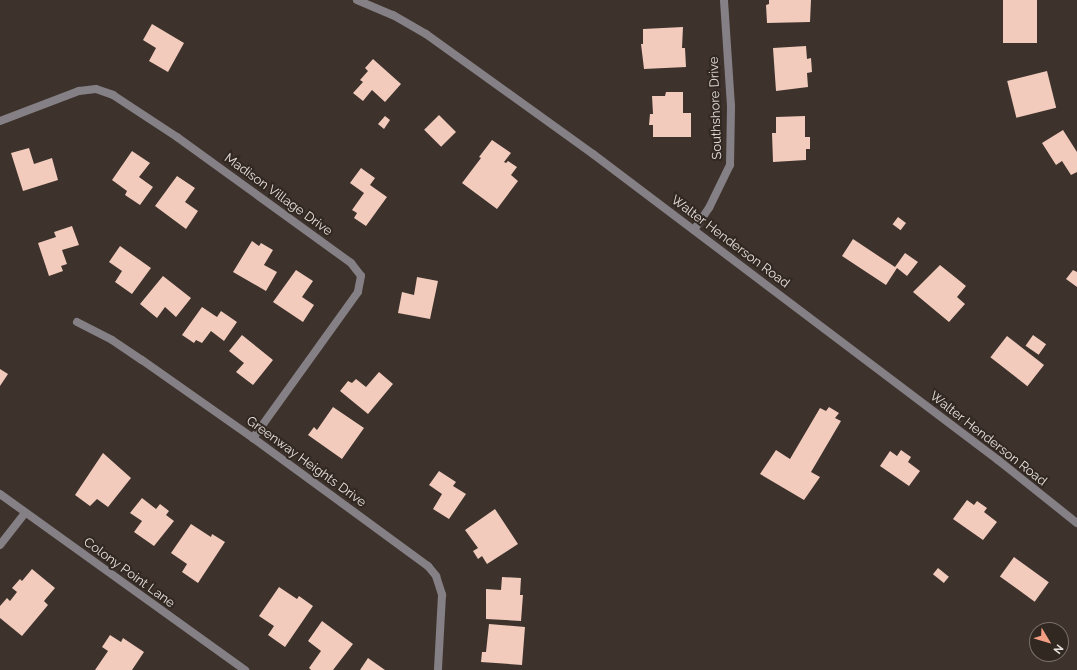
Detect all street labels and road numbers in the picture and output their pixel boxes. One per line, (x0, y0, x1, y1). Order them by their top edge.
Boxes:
street label: Southshore Drive (706, 56, 726, 160)
street label: Madison Village Drive (221, 150, 335, 240)
street label: Walter Henderson Road (668, 192, 792, 292)
street label: Walter Henderson Road (926, 388, 1050, 490)
street label: Greenway Heights Drive (243, 413, 369, 511)
street label: Colony Point Lane (80, 535, 178, 611)

